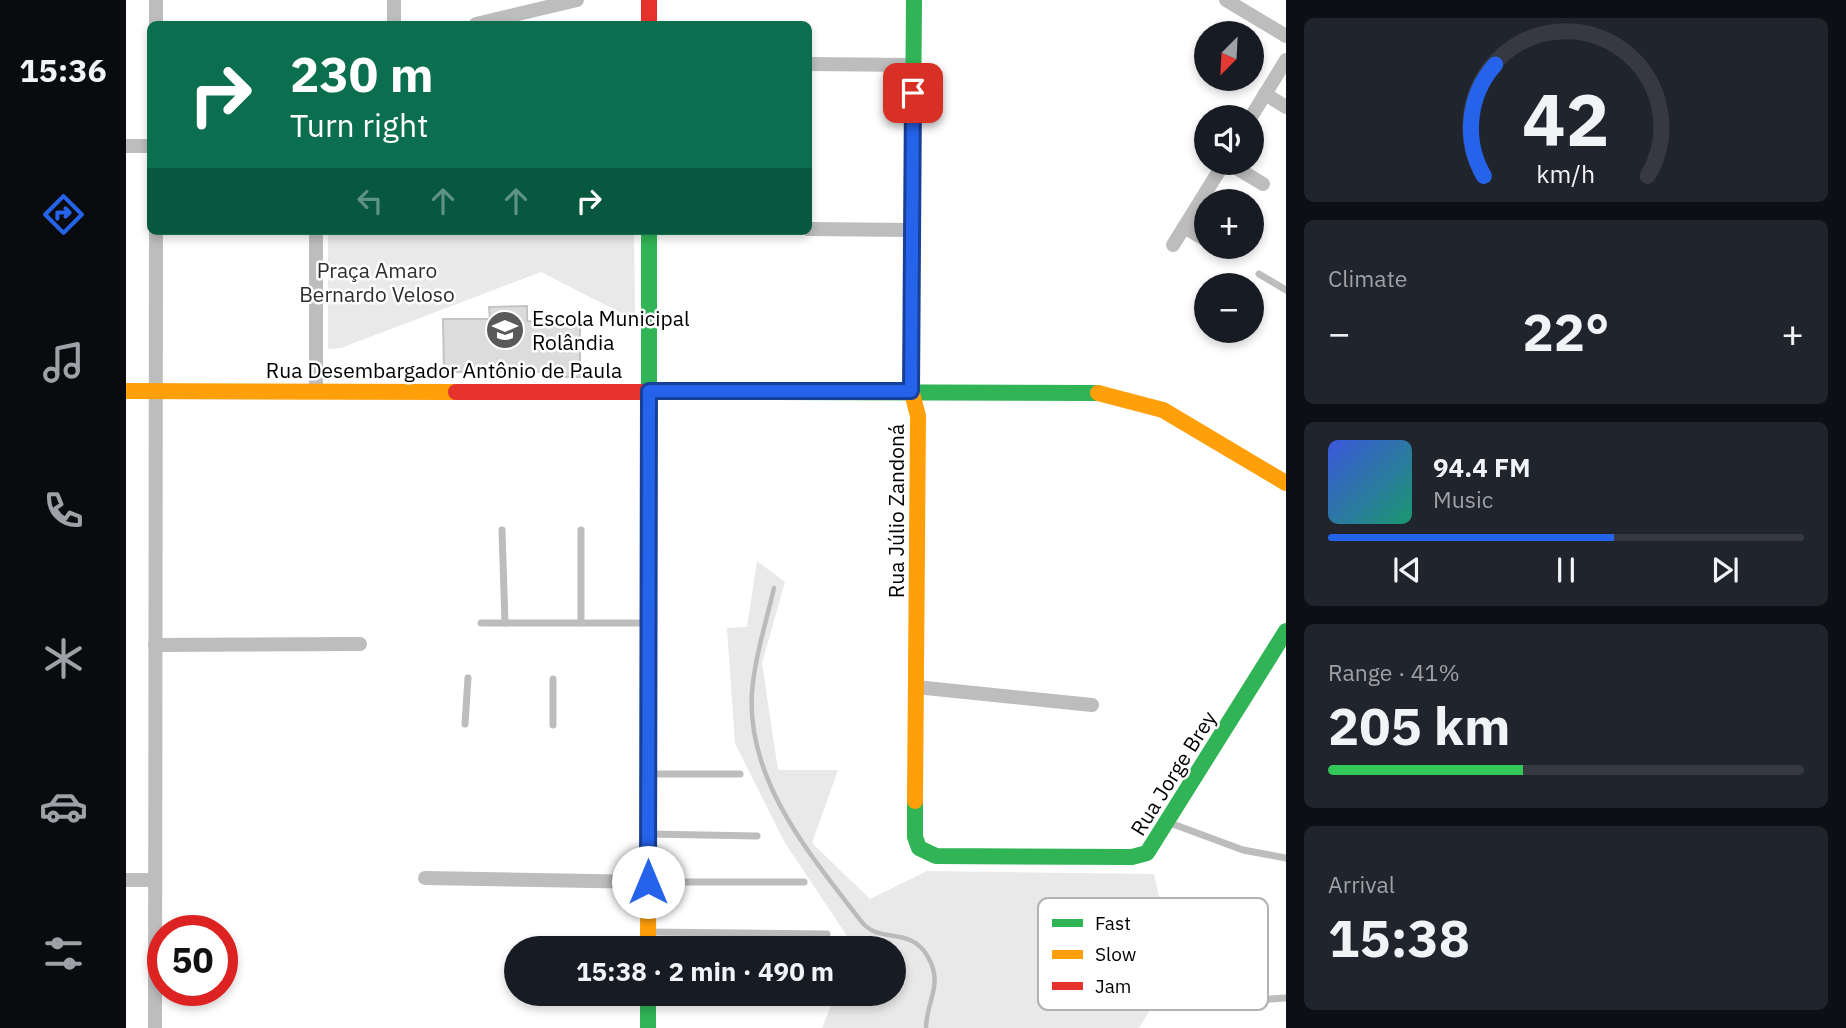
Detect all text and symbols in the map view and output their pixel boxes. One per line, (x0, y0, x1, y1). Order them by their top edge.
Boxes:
north arrow (1194, 21, 1264, 91)
map controls (1194, 21, 1264, 343)
text: 230 m (290, 42, 434, 105)
text: 15:36 (19, 49, 107, 91)
icon: right (175, 49, 266, 140)
pin (883, 63, 943, 123)
text: 42 (1522, 71, 1610, 166)
icon: arrive (894, 74, 932, 112)
text: Turn right (290, 104, 428, 146)
button: sound (1194, 105, 1264, 175)
text: km/h (1537, 157, 1595, 190)
icon: left (351, 182, 389, 220)
icon: ahead (424, 182, 462, 220)
icon: ahead (497, 182, 535, 220)
icon: right (570, 182, 608, 220)
button: + (1194, 189, 1264, 259)
icon: directions (39, 190, 88, 239)
park label: Praça Amaro Bernardo Veloso (299, 256, 455, 308)
text: Climate (1328, 263, 1407, 293)
button: − (1194, 273, 1264, 343)
text: 22° (1523, 298, 1609, 365)
place label: Escola Municipal Rolândia (532, 304, 690, 356)
text: − (1328, 308, 1351, 357)
text: + (1781, 308, 1804, 357)
school or university icon: Escola Municipal Rolândia (484, 309, 526, 351)
icon: music (39, 338, 88, 387)
street label: Rua Desembargador Antônio de Paula (266, 356, 622, 384)
street label: Rua Júlio Zandoná (882, 424, 910, 598)
text: 94.4 FM (1433, 450, 1531, 484)
text: Music (1433, 484, 1493, 514)
icon: phone (39, 486, 88, 535)
icon: previous (1388, 551, 1426, 589)
icon: pause (1547, 551, 1585, 589)
icon: next (1706, 551, 1744, 589)
icon: climate (39, 634, 88, 683)
text: Range · 41% (1328, 657, 1460, 687)
text: 205 km (1328, 692, 1510, 759)
street label: Rua Jorge Brey (1124, 705, 1223, 841)
icon: car (39, 782, 88, 831)
position arrow (611, 845, 685, 919)
text: Arrival (1328, 869, 1395, 899)
legend (1038, 898, 1268, 1010)
text: 15:38 (1328, 904, 1470, 971)
text: Fast (1095, 911, 1131, 935)
speed limit sign: 50 (147, 915, 238, 1006)
icon: filters (39, 929, 88, 978)
text: Slow (1095, 942, 1136, 966)
text: 15:38 · 2 min · 490 m (576, 954, 834, 988)
text: Jam (1095, 974, 1131, 998)

